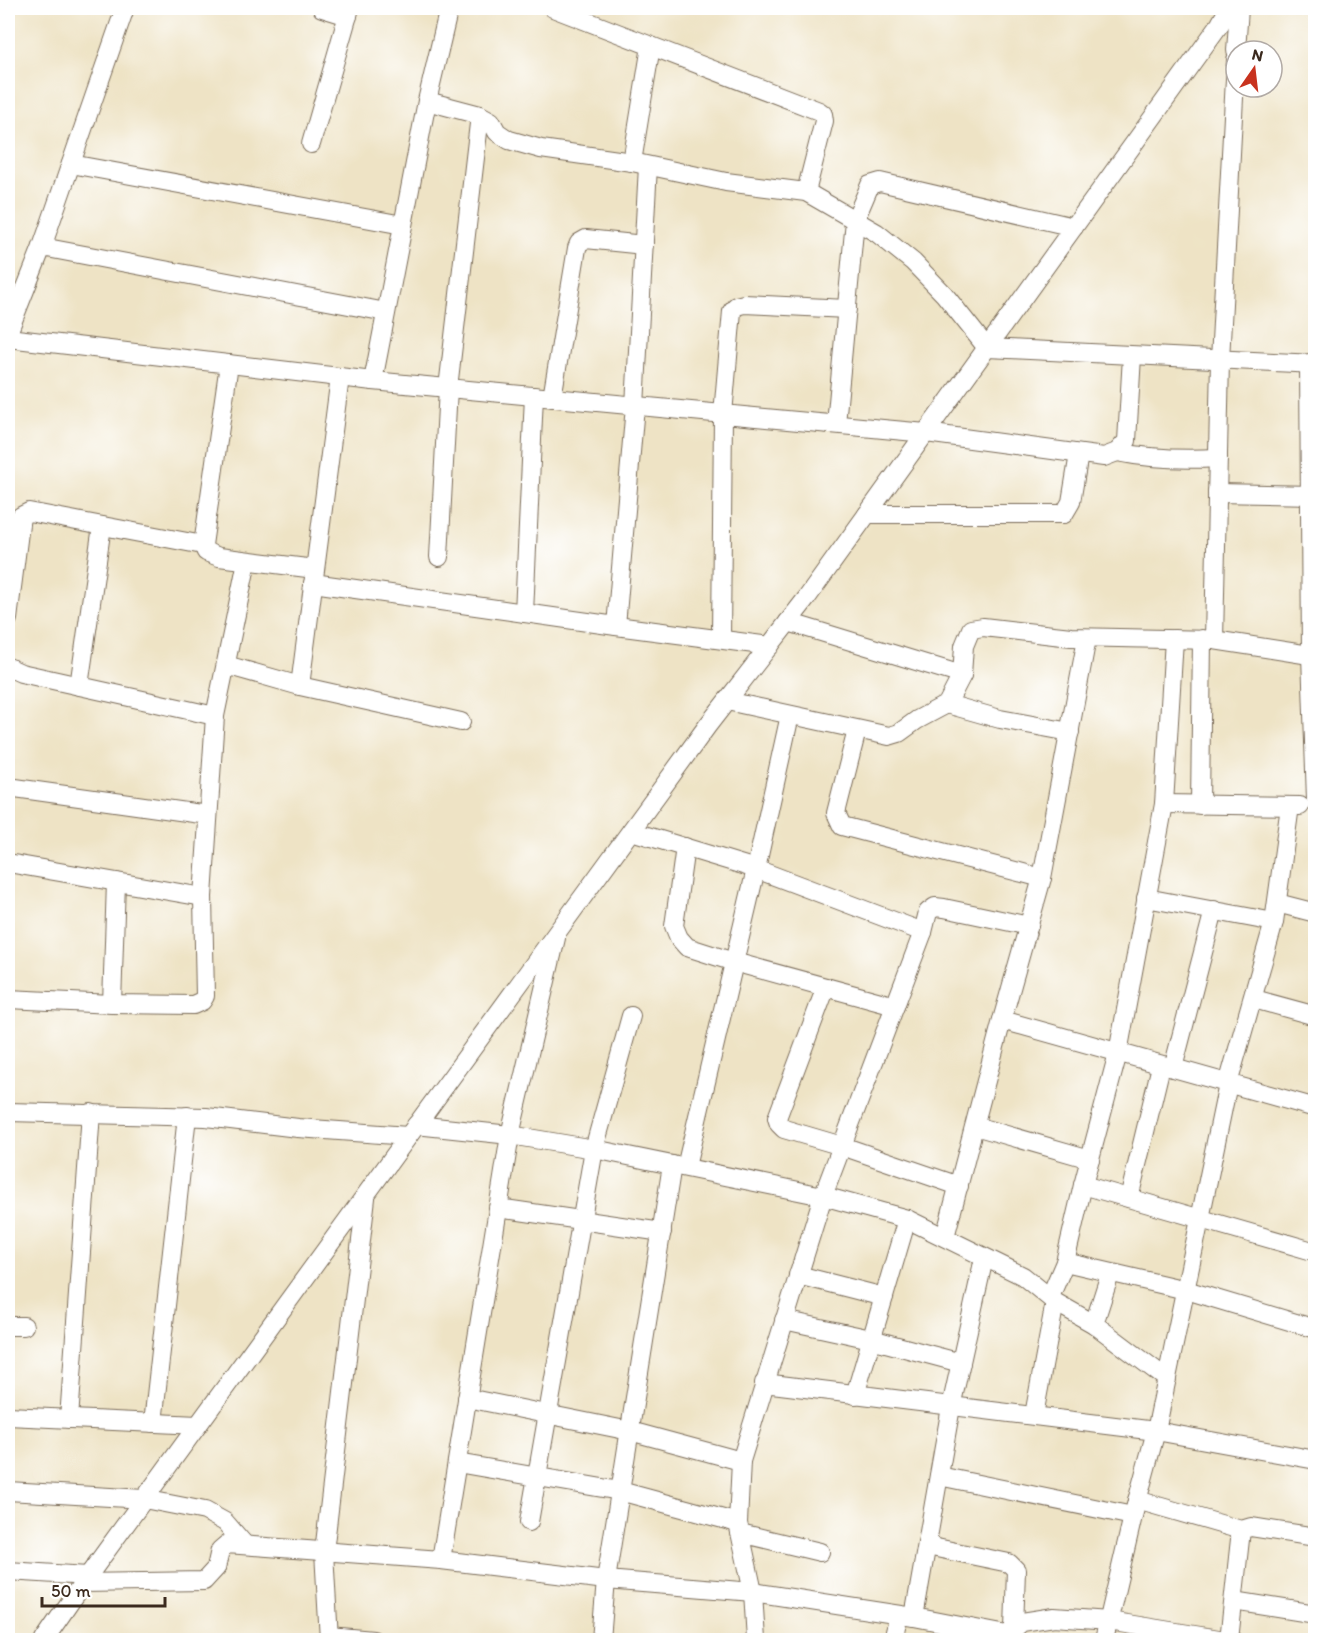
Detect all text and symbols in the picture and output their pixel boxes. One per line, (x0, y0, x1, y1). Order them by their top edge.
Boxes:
north arrow (1224, 39, 1284, 99)
text: N (1250, 44, 1265, 65)
scale bar (42, 1570, 165, 1608)
text: 50 m (51, 1580, 91, 1602)

